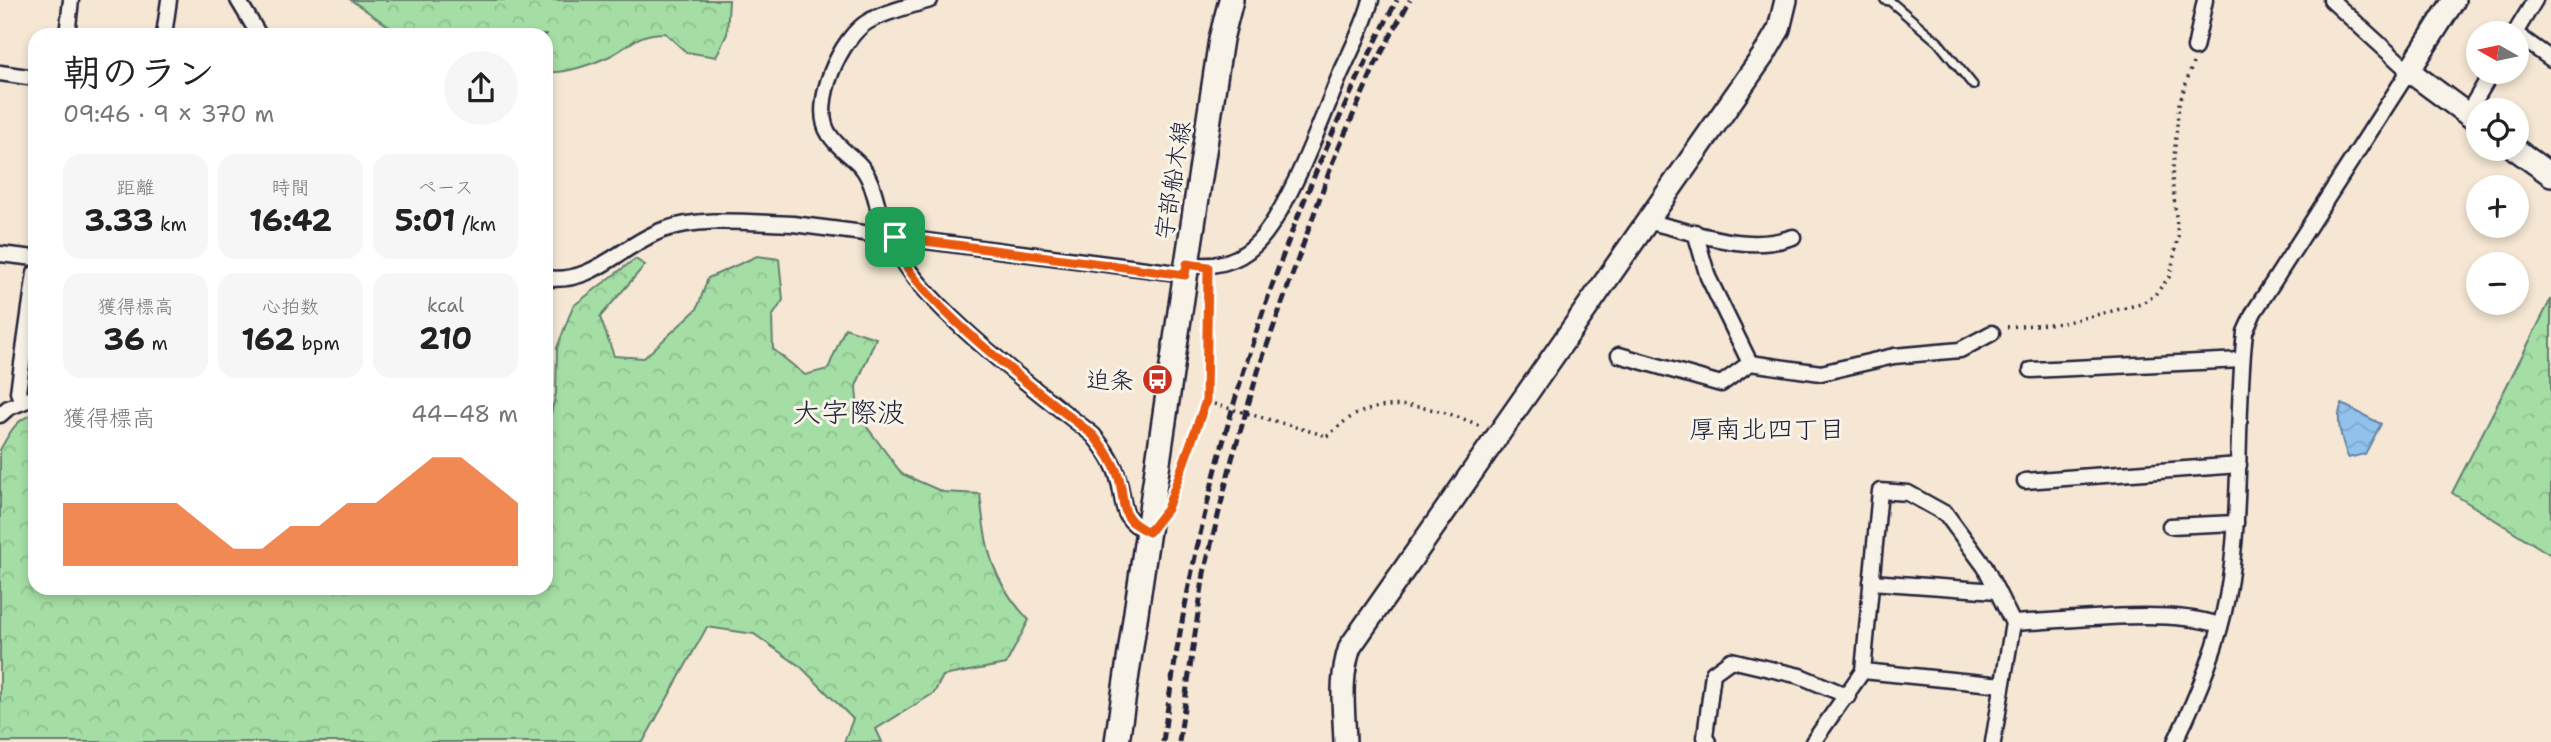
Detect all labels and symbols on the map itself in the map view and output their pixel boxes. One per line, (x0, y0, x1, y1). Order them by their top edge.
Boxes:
north arrow (2466, 21, 2529, 84)
street label: 宇部船木線 (1148, 118, 1198, 242)
pin (865, 207, 925, 267)
bus stop icon: 迫条 (1140, 363, 1174, 397)
place label: 迫条 (1086, 364, 1134, 396)
district label: 大字際波 (793, 393, 905, 431)
district label: 厚南北四丁目 (1689, 411, 1845, 446)

